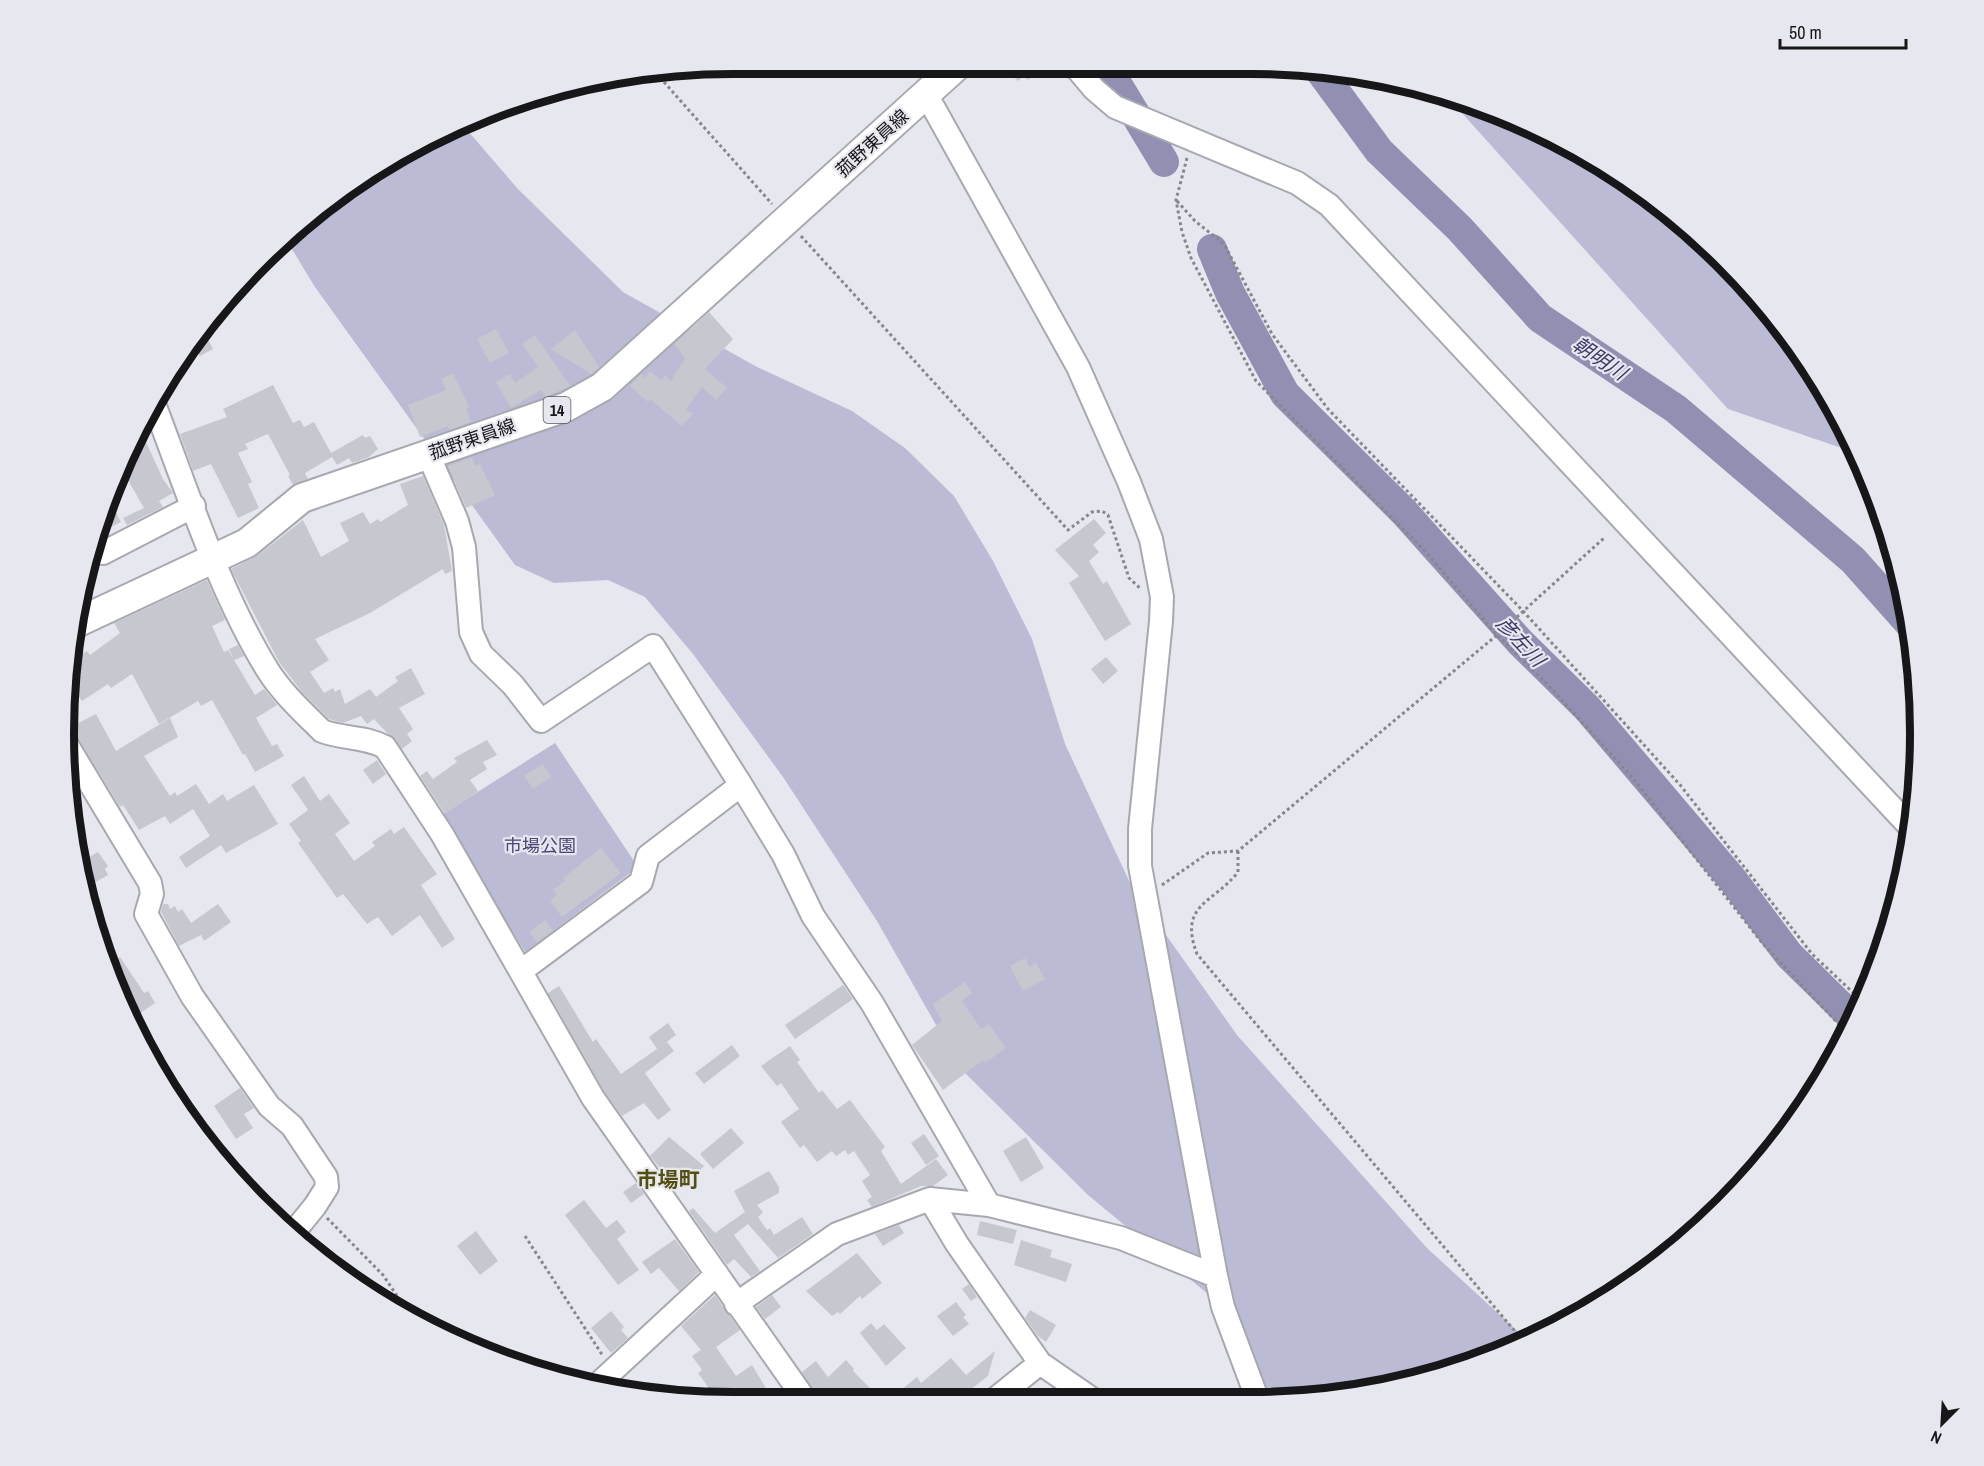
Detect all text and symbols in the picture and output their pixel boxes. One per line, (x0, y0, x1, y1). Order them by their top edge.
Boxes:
scale bar (1780, 12, 1906, 50)
text: 50 m (1789, 20, 1822, 45)
street label: 菰野東員線 (830, 104, 914, 182)
water label: 朝明川 (1568, 330, 1634, 387)
road number: 14 (544, 397, 570, 423)
street label: 菰野東員線 (425, 413, 519, 465)
water label: 彦左川 (1491, 610, 1553, 674)
park label: 市場公園 (504, 833, 576, 858)
district label: 市場町 (637, 1165, 700, 1194)
north arrow (1912, 1394, 1972, 1454)
text: N (1927, 1426, 1945, 1450)

